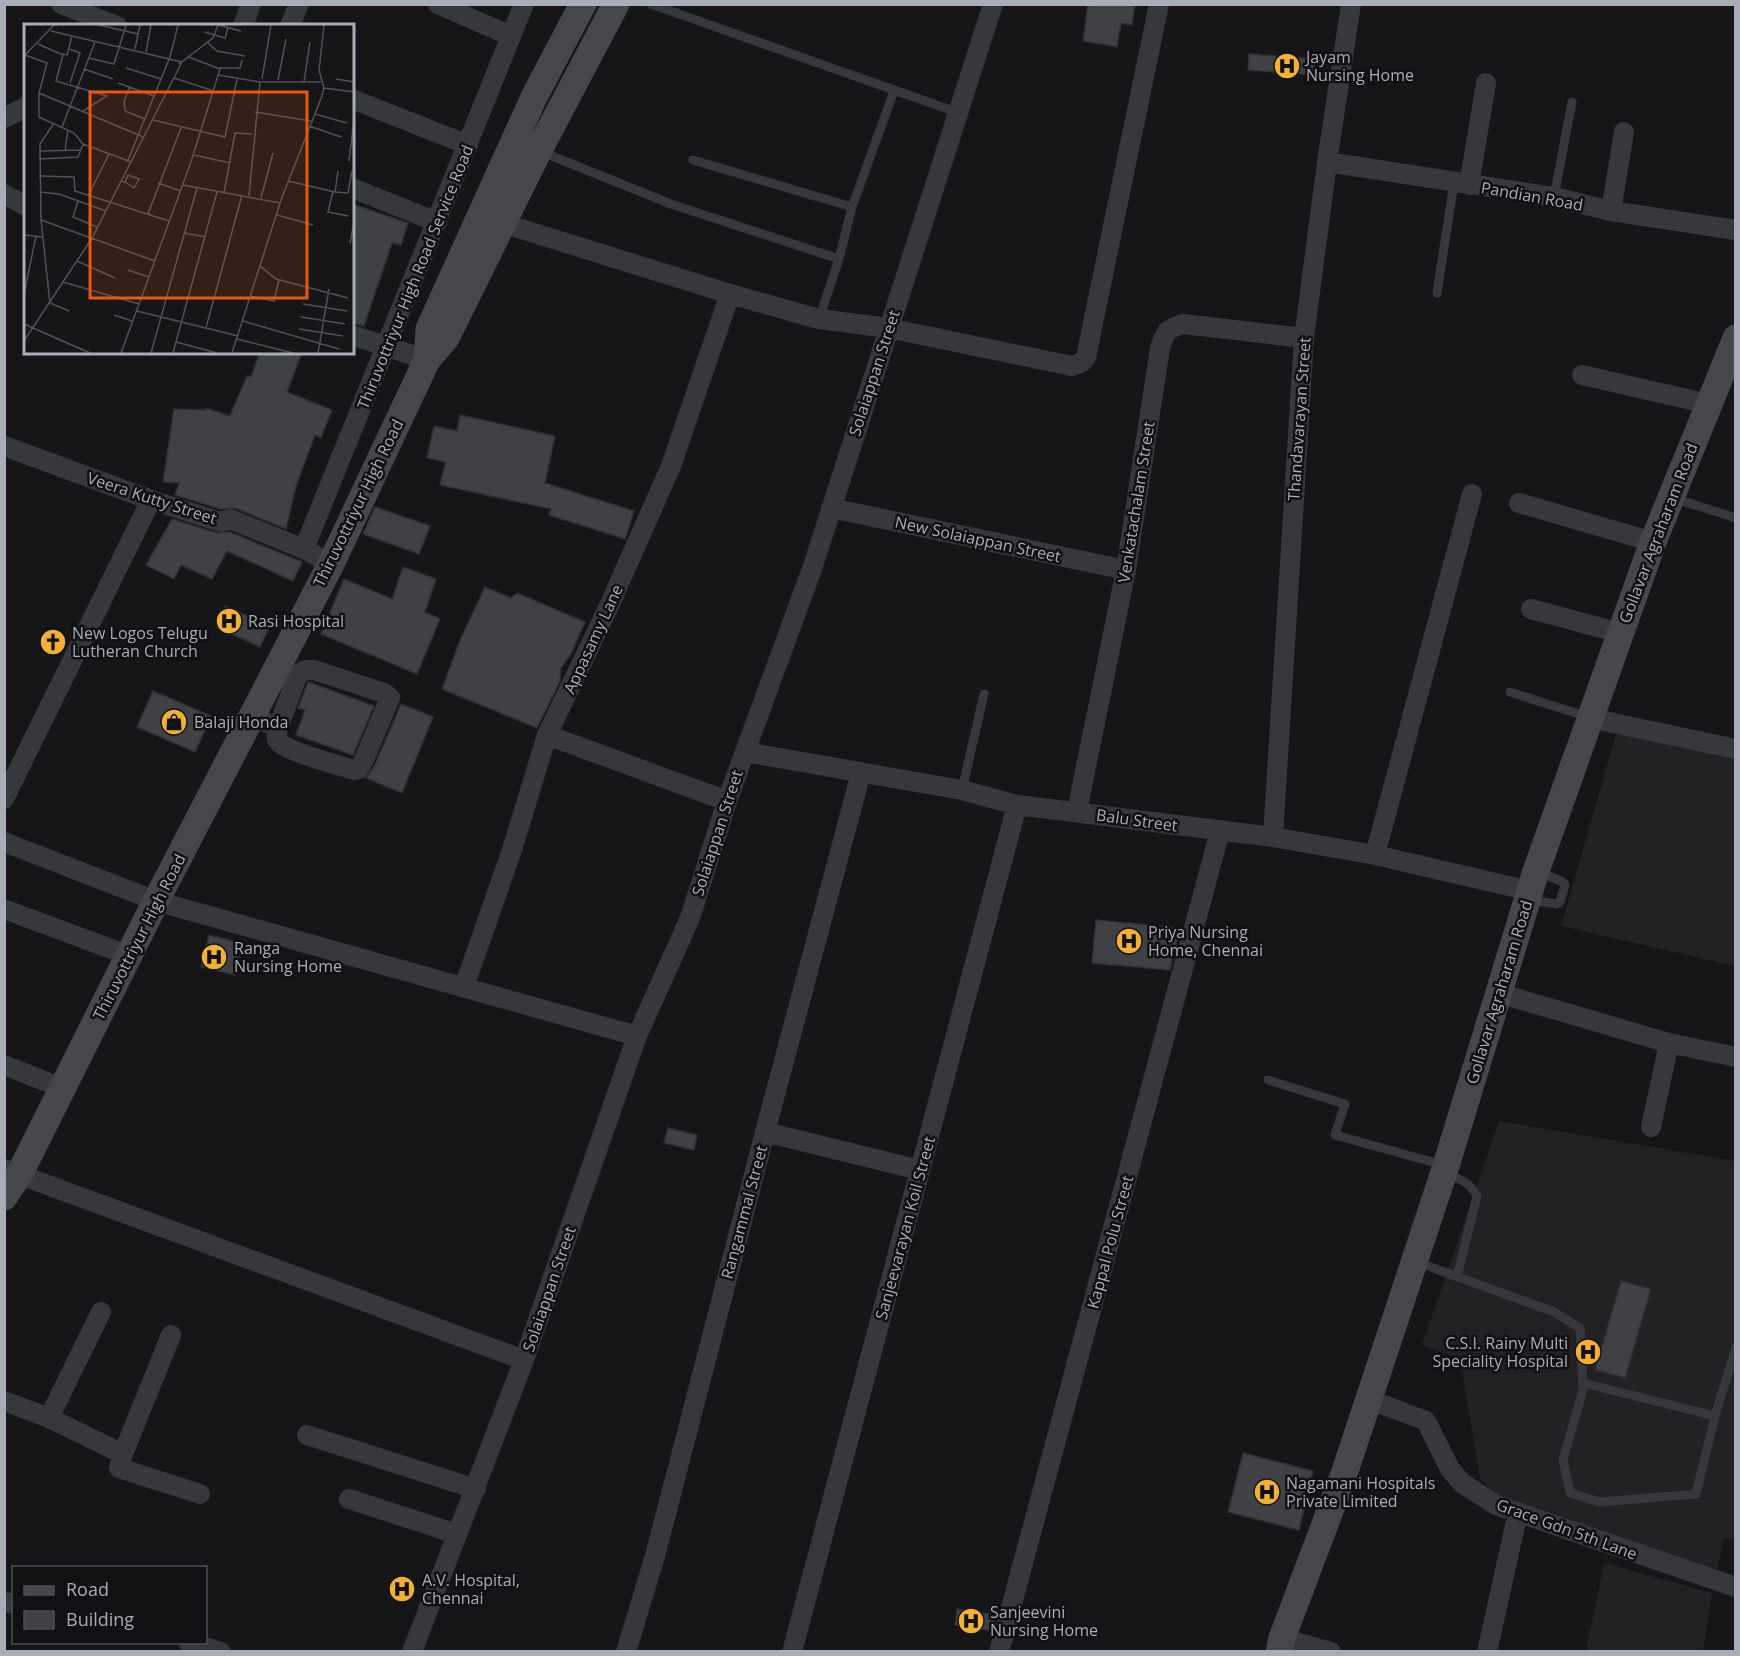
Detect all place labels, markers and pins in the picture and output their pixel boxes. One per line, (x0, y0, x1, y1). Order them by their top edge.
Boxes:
place label: Jayam Nursing Home (1304, 46, 1414, 86)
hospital icon: Jayam Nursing Home (1272, 51, 1302, 81)
hospital icon: Rasi Hospital (214, 606, 244, 636)
place label: Rasi Hospital (248, 610, 344, 632)
place label: New Logos Telugu Lutheran Church (72, 622, 208, 662)
church icon: New Logos Telugu Lutheran Church (38, 627, 68, 657)
shop icon: Balaji Honda (159, 707, 189, 737)
place label: Balaji Honda (194, 711, 288, 733)
place label: Priya Nursing Home, Chennai (1148, 921, 1263, 961)
hospital icon: Priya Nursing Home, Chennai (1114, 926, 1144, 956)
place label: Ranga Nursing Home (234, 937, 342, 977)
hospital icon: Ranga Nursing Home (199, 942, 229, 972)
place label: C.S.I. Rainy Multi Speciality Hospital (1432, 1332, 1568, 1372)
hospital icon: C.S.I. Rainy Multi Speciality Hospital (1573, 1337, 1603, 1367)
place label: Nagamani Hospitals Private Limited (1286, 1472, 1435, 1512)
hospital icon: Nagamani Hospitals Private Limited (1252, 1477, 1282, 1507)
place label: A.V. Hospital, Chennai (422, 1569, 520, 1609)
hospital icon: A.V. Hospital, Chennai (387, 1574, 417, 1604)
place label: Sanjeevini Nursing Home (990, 1601, 1098, 1641)
hospital icon: Sanjeevini Nursing Home (956, 1606, 986, 1636)

